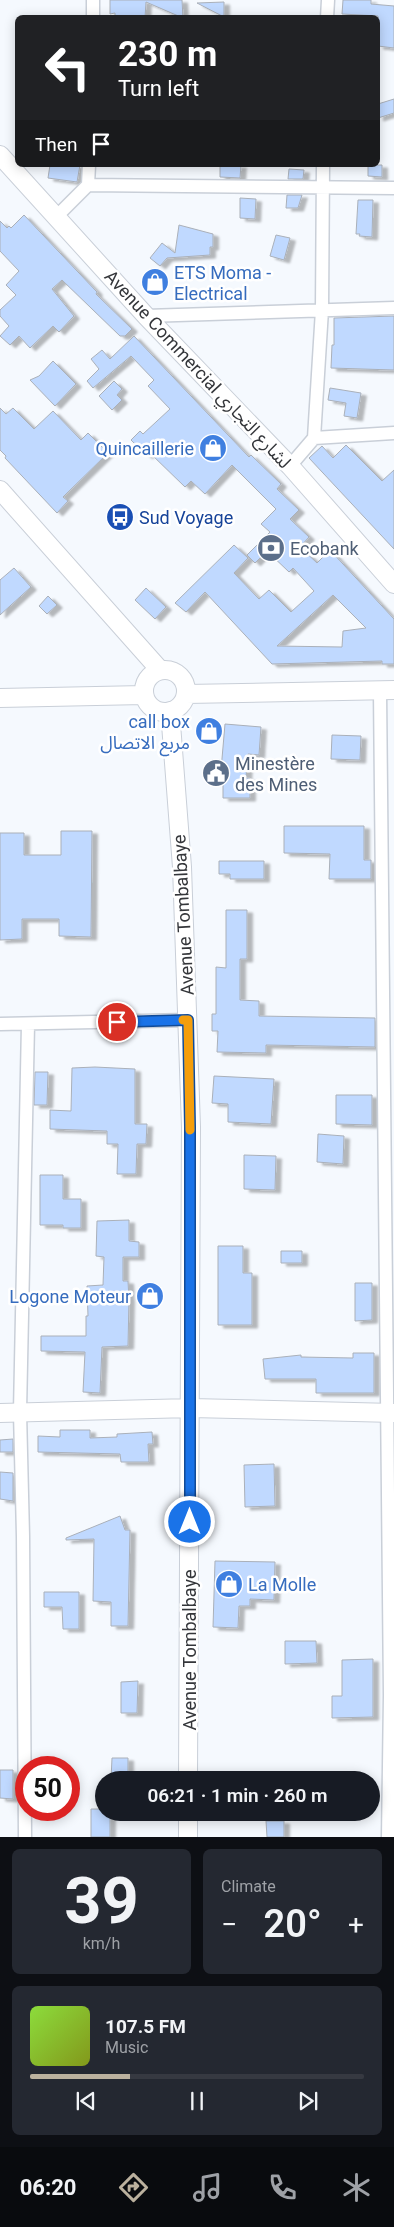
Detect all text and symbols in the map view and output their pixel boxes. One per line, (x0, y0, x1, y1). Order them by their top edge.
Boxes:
text: 230 m (118, 34, 217, 75)
icon: left (35, 35, 100, 100)
text: Turn left (118, 76, 199, 101)
icon: arrive (87, 130, 115, 158)
text: Then (35, 133, 77, 156)
place label: ETS Moma - Electrical (174, 262, 271, 304)
street label: Avenue Commercial لشارع التجاري (98, 266, 295, 475)
shop icon: ETS Moma - Electrical (140, 267, 170, 297)
shop icon: Quincaillerie (198, 433, 228, 463)
place label: Quincaillerie (95, 438, 194, 459)
bus stop icon: Sud Voyage (105, 502, 135, 532)
place label: Sud Voyage (139, 507, 233, 528)
bank icon: Ecobank (256, 533, 286, 563)
place label: Ecobank (290, 538, 360, 559)
place label: call box مربع الاتصال (100, 711, 190, 757)
shop icon: call box مربع الاتصال (194, 716, 224, 746)
place label: Minestère des Mines (235, 753, 317, 795)
public building icon: Minestère des Mines (201, 758, 231, 788)
street label: Avenue Tombalbaye (168, 834, 198, 996)
pin (96, 1001, 138, 1043)
icon: arrive (103, 1008, 131, 1036)
shop icon: Logone Moteur (135, 1281, 165, 1311)
place label: Logone Moteur (9, 1286, 131, 1307)
position arrow (163, 1495, 215, 1547)
shop icon: La Molle (214, 1569, 244, 1599)
street label: Avenue Tombalbaye (179, 1570, 200, 1730)
place label: La Molle (248, 1574, 316, 1595)
speed limit sign: 50 (15, 1756, 80, 1821)
text: 06:21 · 1 min · 260 m (147, 1784, 328, 1807)
text: 39 (64, 1863, 139, 1939)
text: Climate (221, 1877, 276, 1896)
text: 20° (264, 1902, 322, 1946)
text: − (221, 1908, 237, 1941)
text: + (348, 1908, 364, 1941)
text: km/h (83, 1934, 120, 1953)
text: 107.5 FM (105, 2015, 186, 2038)
text: Music (105, 2038, 148, 2057)
icon: previous (72, 2087, 100, 2115)
icon: pause (183, 2087, 211, 2115)
icon: next (294, 2087, 322, 2115)
icon: directions (116, 2170, 151, 2205)
icon: music (190, 2170, 225, 2205)
icon: phone (265, 2170, 300, 2205)
icon: climate (339, 2170, 374, 2205)
text: 06:20 (20, 2175, 76, 2200)

